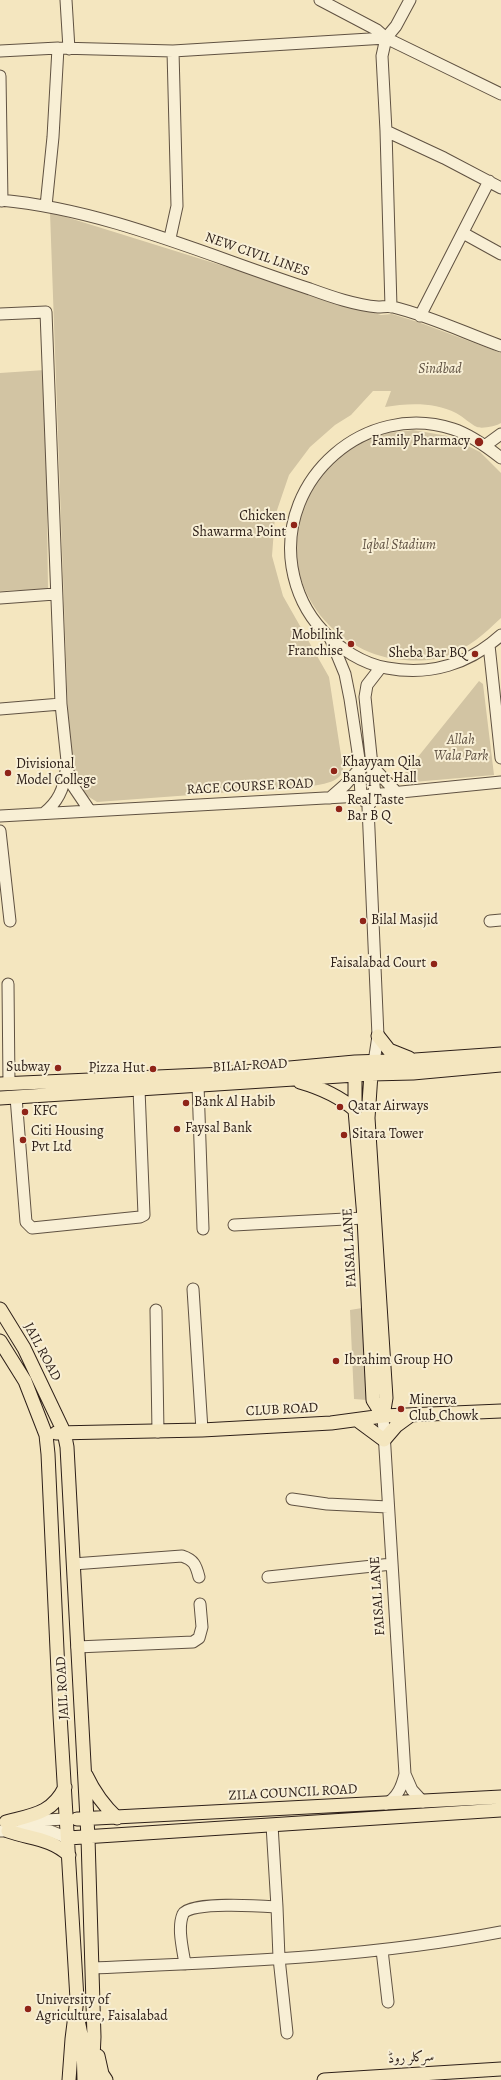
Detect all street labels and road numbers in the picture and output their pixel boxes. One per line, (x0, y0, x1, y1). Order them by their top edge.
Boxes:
street label: NEW CIVIL LINES (203, 229, 311, 281)
street label: RACE COURSE ROAD (186, 775, 314, 799)
street label: BILAL ROAD (212, 1056, 288, 1076)
street label: FAISAL LANE (340, 1208, 360, 1288)
street label: JAIL ROAD (20, 1320, 64, 1384)
street label: CLUB ROAD (245, 1400, 319, 1420)
street label: FAISAL LANE (367, 1556, 389, 1636)
street label: JAIL ROAD (53, 1656, 73, 1720)
street label: ZILA COUNCIL ROAD (228, 1781, 358, 1805)
street label: سرکلر روڈ (387, 2048, 435, 2068)

